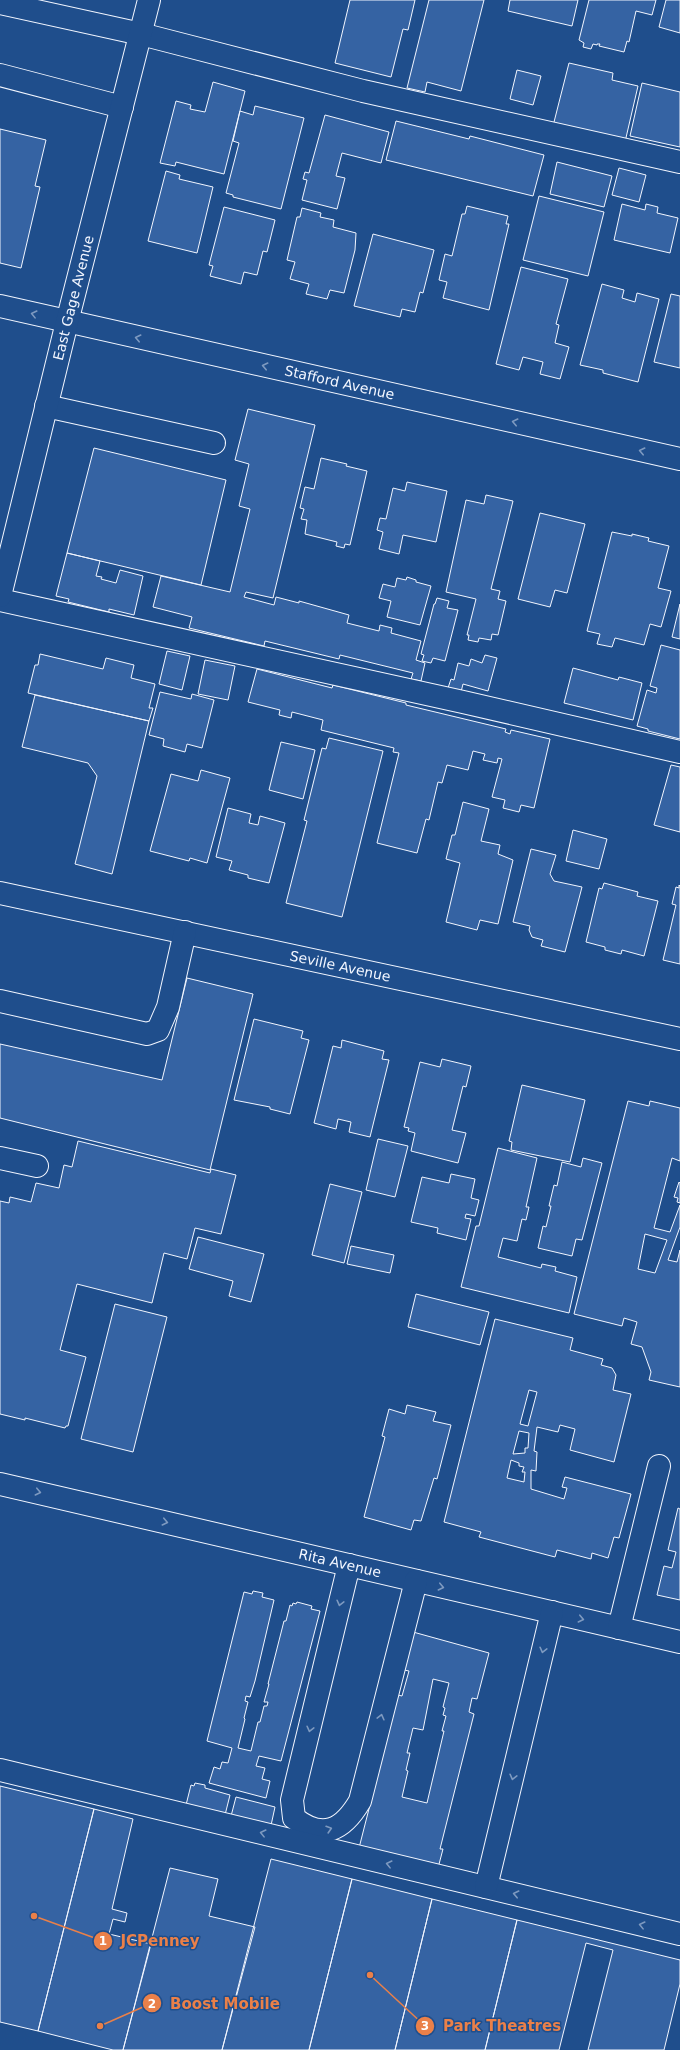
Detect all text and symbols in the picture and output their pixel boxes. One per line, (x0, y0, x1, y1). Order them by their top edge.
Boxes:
street label: East Gage Avenue (50, 234, 97, 362)
one-way arrow (30, 310, 37, 318)
one-way arrow (135, 334, 142, 342)
street label: Stafford Avenue (283, 362, 396, 403)
one-way arrow (262, 363, 268, 371)
one-way arrow (512, 419, 518, 427)
one-way arrow (639, 447, 645, 455)
street label: Seville Avenue (288, 947, 392, 985)
one-way arrow (35, 1488, 41, 1496)
one-way arrow (161, 1517, 168, 1526)
street label: Rita Avenue (297, 1546, 383, 1580)
one-way arrow (438, 1582, 444, 1590)
one-way arrow (337, 1600, 345, 1606)
one-way arrow (578, 1615, 585, 1623)
one-way arrow (540, 1647, 548, 1653)
one-way arrow (376, 1714, 385, 1721)
one-way arrow (306, 1726, 314, 1733)
one-way arrow (509, 1773, 517, 1780)
one-way arrow (325, 1825, 332, 1834)
one-way arrow (260, 1830, 266, 1838)
one-way arrow (386, 1860, 393, 1869)
one-way arrow (513, 1891, 519, 1899)
one-way arrow (639, 1921, 645, 1929)
callout: JCPenney (93, 1927, 208, 1954)
text: JCPenney (119, 1932, 200, 1950)
text: 1 (99, 1934, 107, 1948)
callout: Boost Mobile (142, 1990, 288, 2017)
text: Boost Mobile (170, 1995, 280, 2013)
text: 2 (148, 1997, 156, 2011)
callout: Park Theatres (415, 2012, 570, 2039)
text: Park Theatres (443, 2017, 561, 2035)
text: 3 (421, 2019, 429, 2033)

